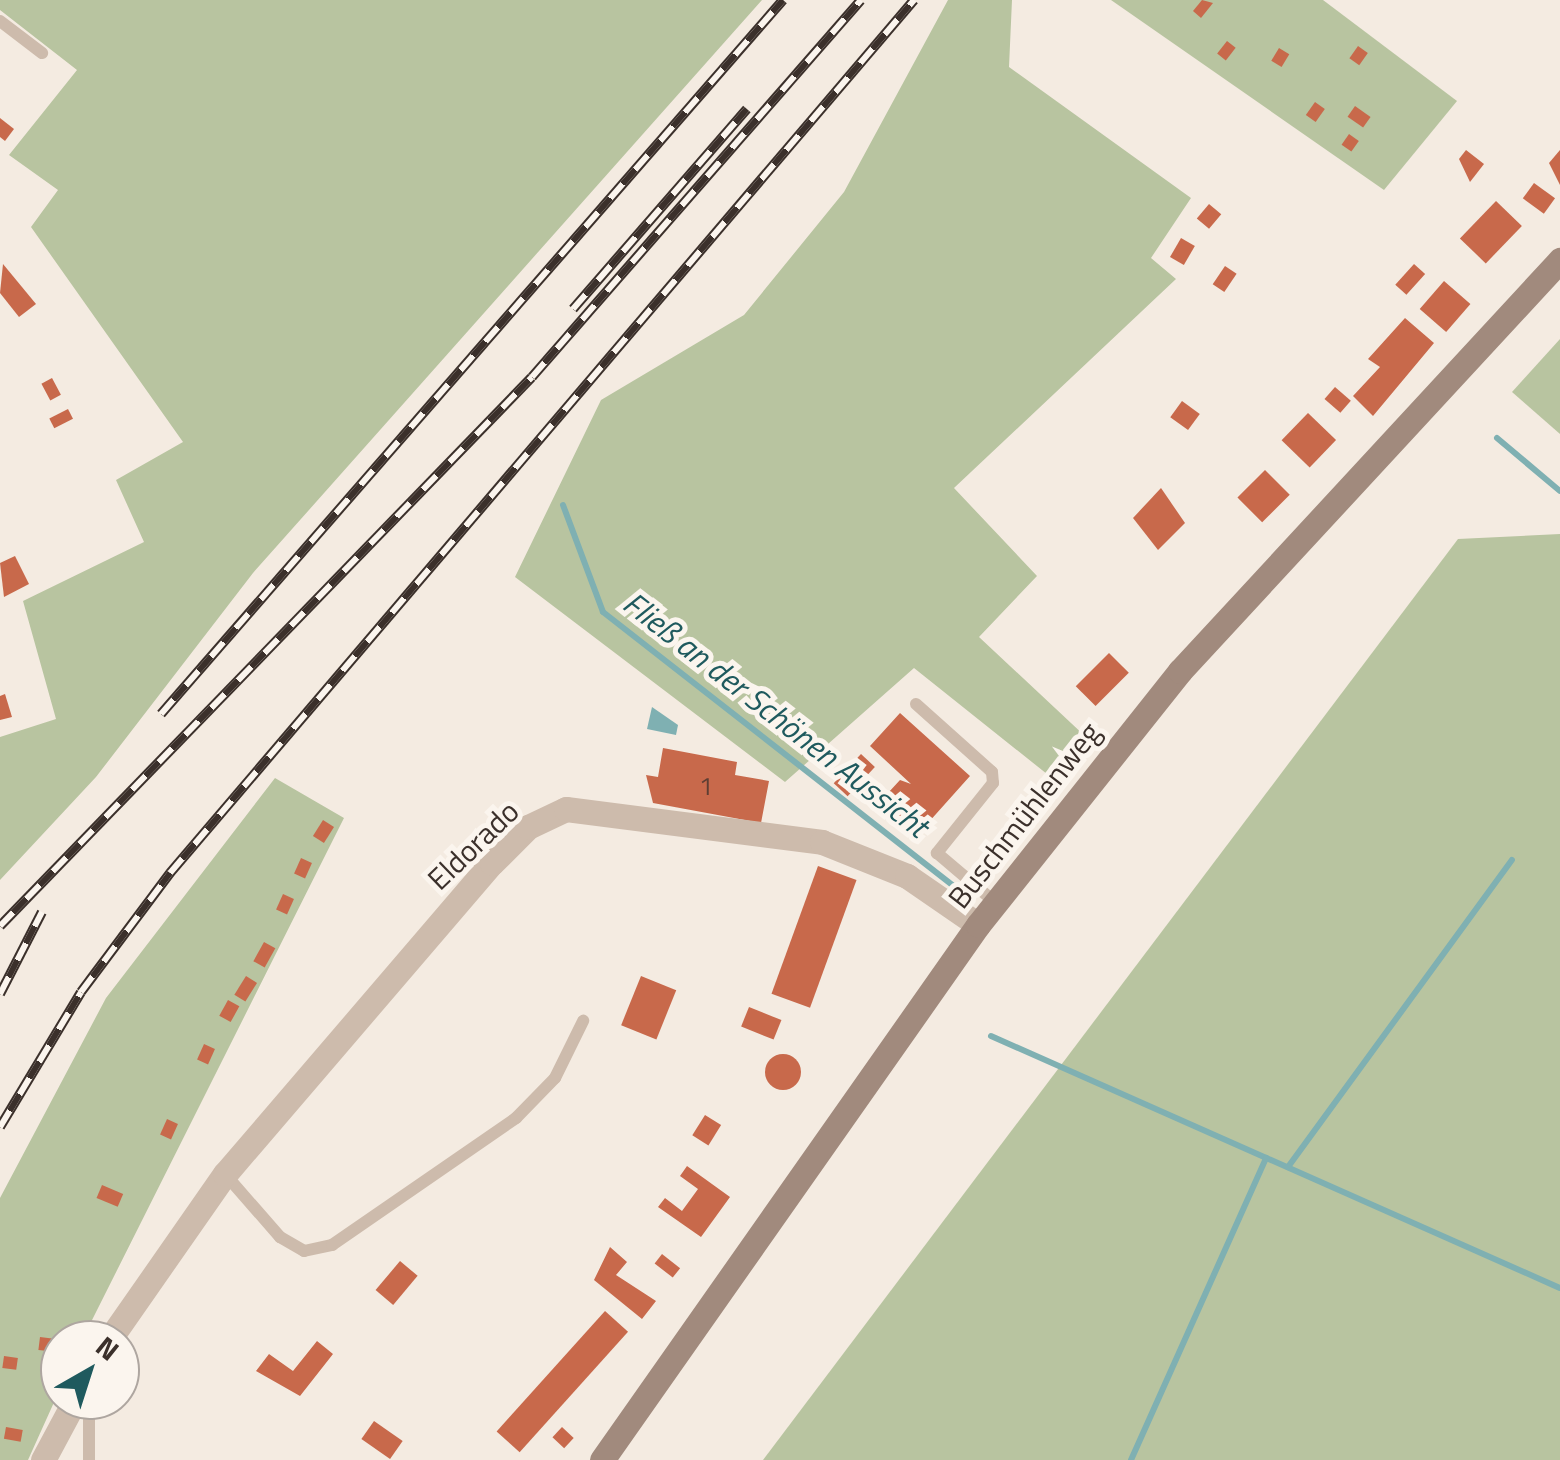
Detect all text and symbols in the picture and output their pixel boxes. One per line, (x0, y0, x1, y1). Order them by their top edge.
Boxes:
water label: Fließ an der Schönen Aussicht (616, 583, 936, 845)
street label: Buschmühlenweg (940, 715, 1108, 915)
house number: 1 (699, 771, 713, 801)
street label: Eldorado (420, 793, 526, 897)
north arrow (40, 1320, 140, 1420)
text: N (87, 1325, 129, 1371)

